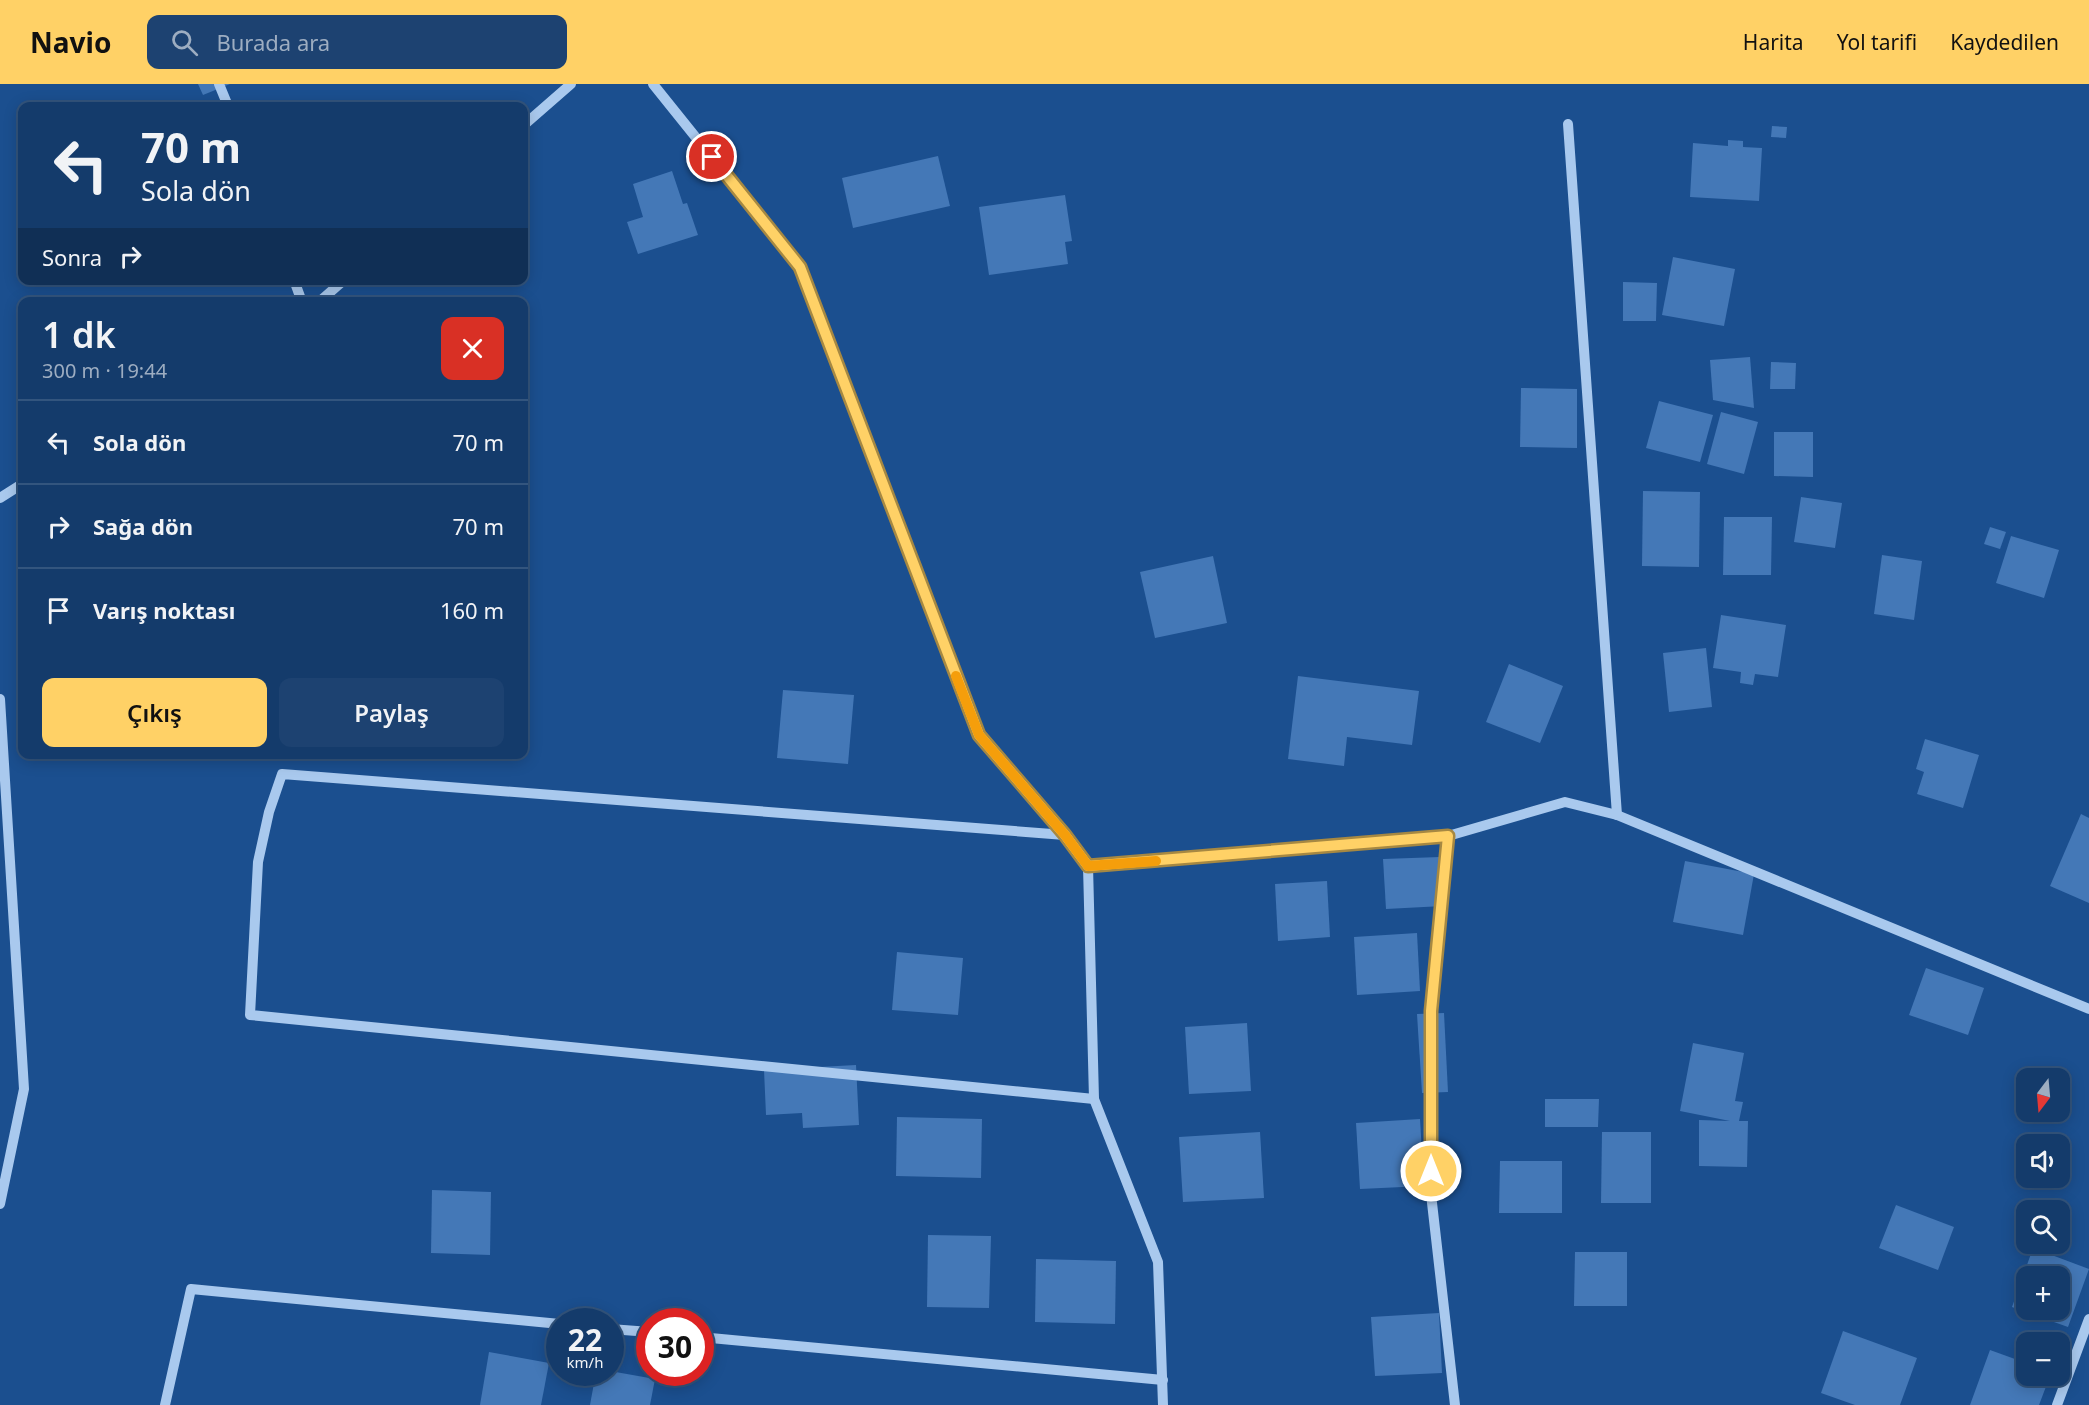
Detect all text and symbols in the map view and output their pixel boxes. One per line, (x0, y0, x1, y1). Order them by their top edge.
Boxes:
search box (147, 15, 567, 69)
text: Navio (30, 23, 111, 61)
icon: search (168, 26, 201, 59)
text: Burada ara (216, 27, 330, 57)
text: Harita (1743, 28, 1804, 56)
text: Yol tarifi (1837, 28, 1917, 56)
text: Kaydedilen (1950, 28, 2059, 56)
text: 70 m (141, 118, 241, 175)
icon: left (42, 126, 120, 204)
pin (686, 131, 737, 182)
icon: arrive (695, 140, 728, 173)
text: Sola dön (141, 172, 251, 209)
icon: right (114, 240, 147, 273)
text: Sonra (42, 242, 102, 272)
text: 1 dk (42, 310, 116, 359)
button: close (441, 317, 504, 380)
text: 300 m · 19:44 (42, 357, 167, 384)
icon: left (42, 426, 75, 459)
text: Sola dön (93, 427, 186, 457)
text: 70 m (453, 427, 504, 457)
icon: right (42, 510, 75, 543)
text: Sağa dön (93, 511, 193, 541)
text: 70 m (453, 511, 504, 541)
icon: arrive (42, 594, 75, 627)
text: Varış noktası (93, 595, 235, 625)
text: 160 m (440, 595, 504, 625)
button: Çıkış (42, 678, 267, 747)
button: Paylaş (279, 678, 504, 747)
north arrow (2016, 1068, 2070, 1122)
map controls (2016, 1068, 2070, 1386)
button: sound (2016, 1134, 2070, 1188)
position arrow (1399, 1139, 1463, 1203)
button: search (2016, 1200, 2070, 1254)
button: + (2016, 1266, 2070, 1320)
speed limit sign: 30 (636, 1308, 714, 1386)
text: 22 (568, 1319, 602, 1360)
button: − (2016, 1332, 2070, 1386)
text: km/h (567, 1352, 603, 1372)

